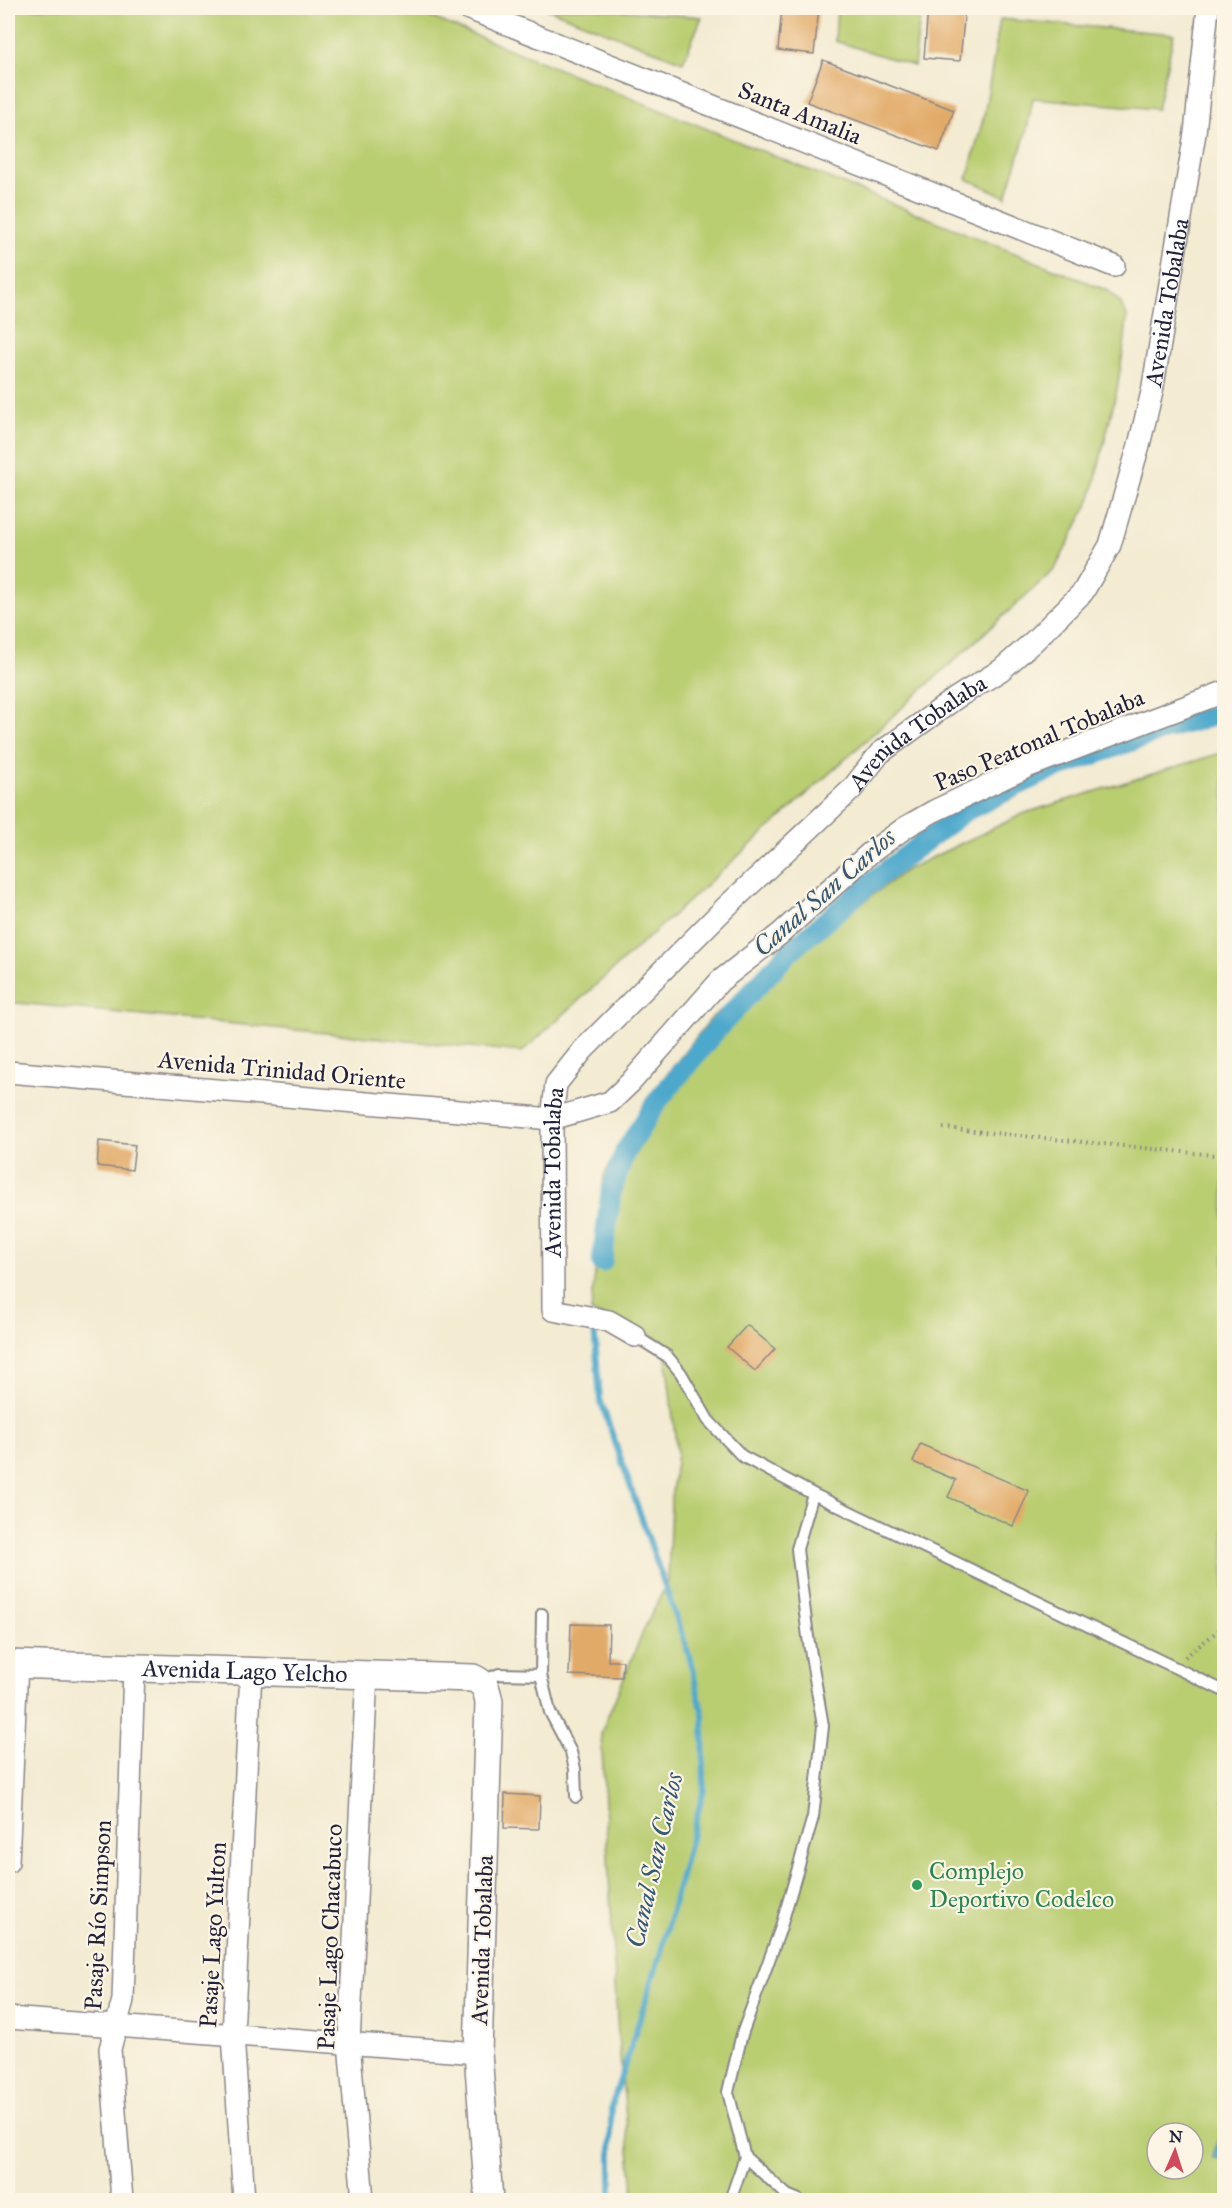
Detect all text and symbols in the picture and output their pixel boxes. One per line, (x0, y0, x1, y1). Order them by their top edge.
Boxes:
street label: Santa Amalia (734, 75, 867, 152)
street label: Avenida Tobalaba (1138, 215, 1196, 390)
street label: Avenida Tobalaba (841, 667, 993, 797)
street label: Paso Peatonal Tobalaba (929, 682, 1149, 798)
water label: Canal San Carlos (746, 821, 902, 963)
street label: Avenida Trinidad Oriente (156, 1044, 407, 1096)
street label: Avenida Tobalaba (537, 1085, 571, 1258)
street label: Avenida Lago Yelcho (141, 1653, 348, 1689)
water label: Canal San Carlos (618, 1769, 690, 1951)
street label: Pasaje Río Simpson (78, 1819, 118, 2011)
street label: Pasaje Lago Chacabuco (311, 1823, 349, 2051)
street label: Pasaje Lago Yulton (193, 1841, 233, 2029)
street label: Avenida Tobalaba (464, 1854, 500, 2027)
place label: Complejo Deportivo Codelco (929, 1856, 1114, 1914)
marker: Complejo Deportivo Codelco (910, 1878, 924, 1892)
north arrow (1145, 2121, 1205, 2181)
text: N (1168, 2127, 1183, 2146)

